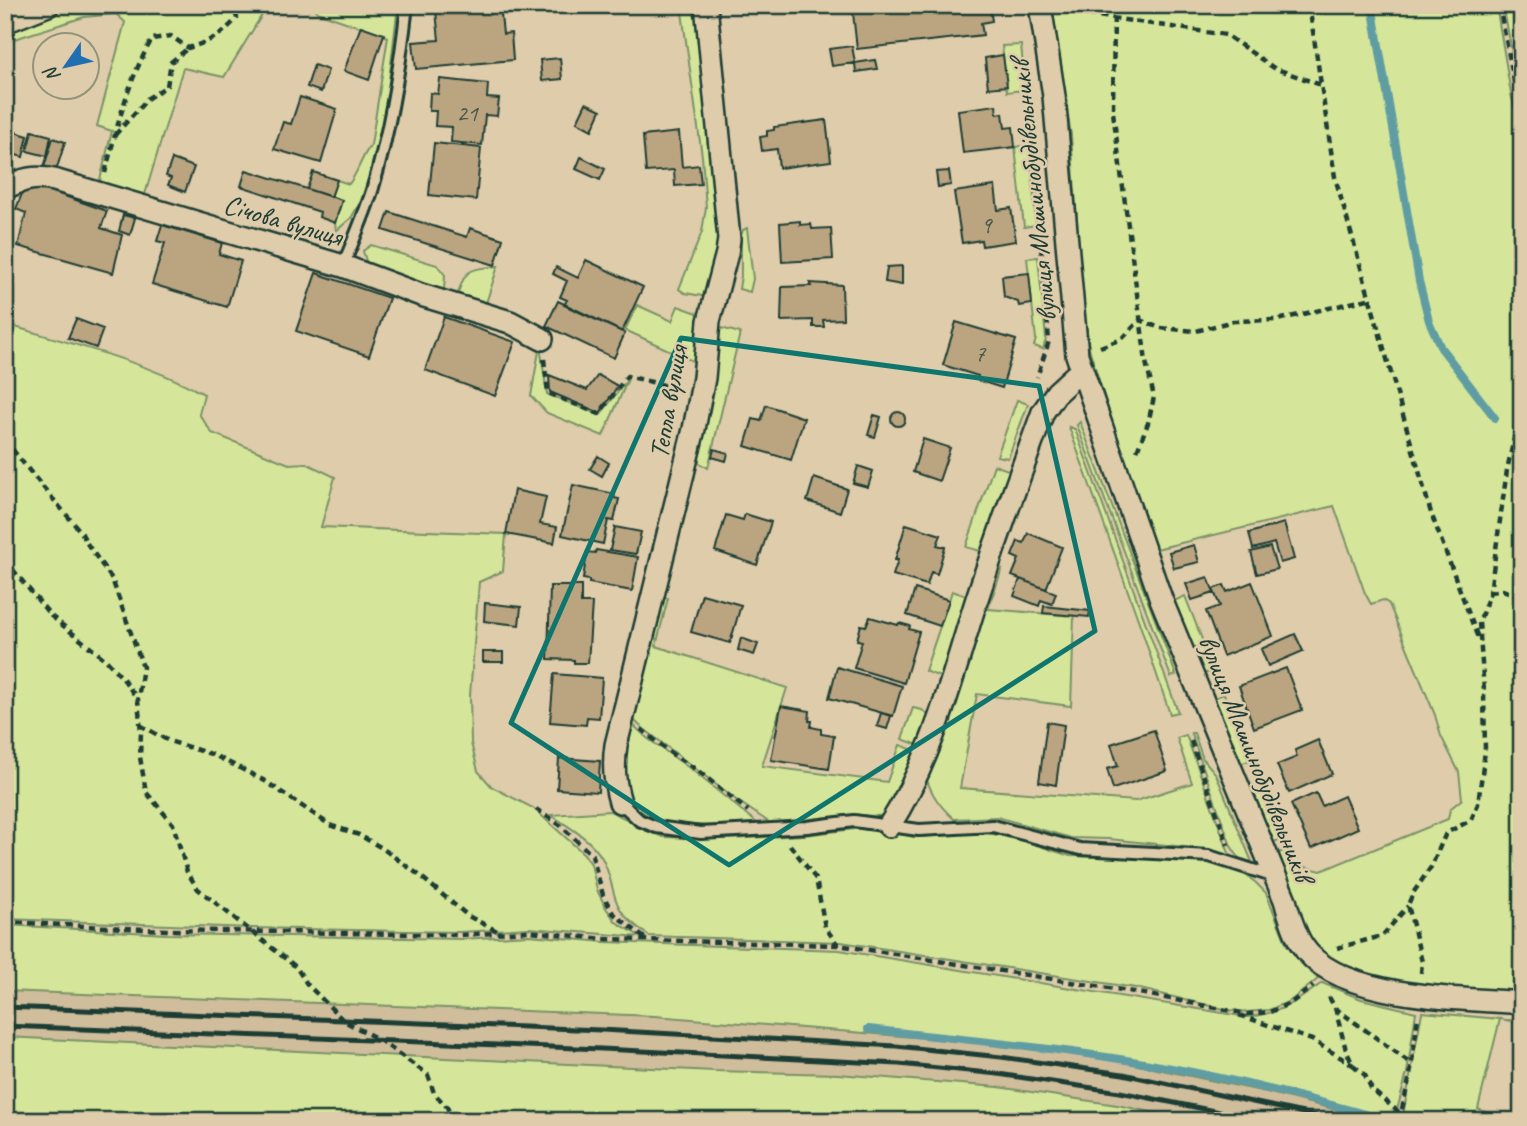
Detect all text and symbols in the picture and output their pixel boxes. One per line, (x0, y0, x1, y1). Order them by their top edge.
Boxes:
north arrow (32, 32, 102, 102)
street label: вулиця Машинобудівельників (1001, 52, 1064, 323)
text: N (38, 61, 66, 87)
house number: 21 (456, 98, 479, 128)
street label: Січова вулиця (220, 186, 349, 254)
house number: 9 (981, 210, 994, 240)
house number: 7 (975, 338, 987, 368)
street label: Тепла вулиця (641, 341, 696, 461)
street label: вулиця Машинобудівельників (1191, 630, 1324, 892)

